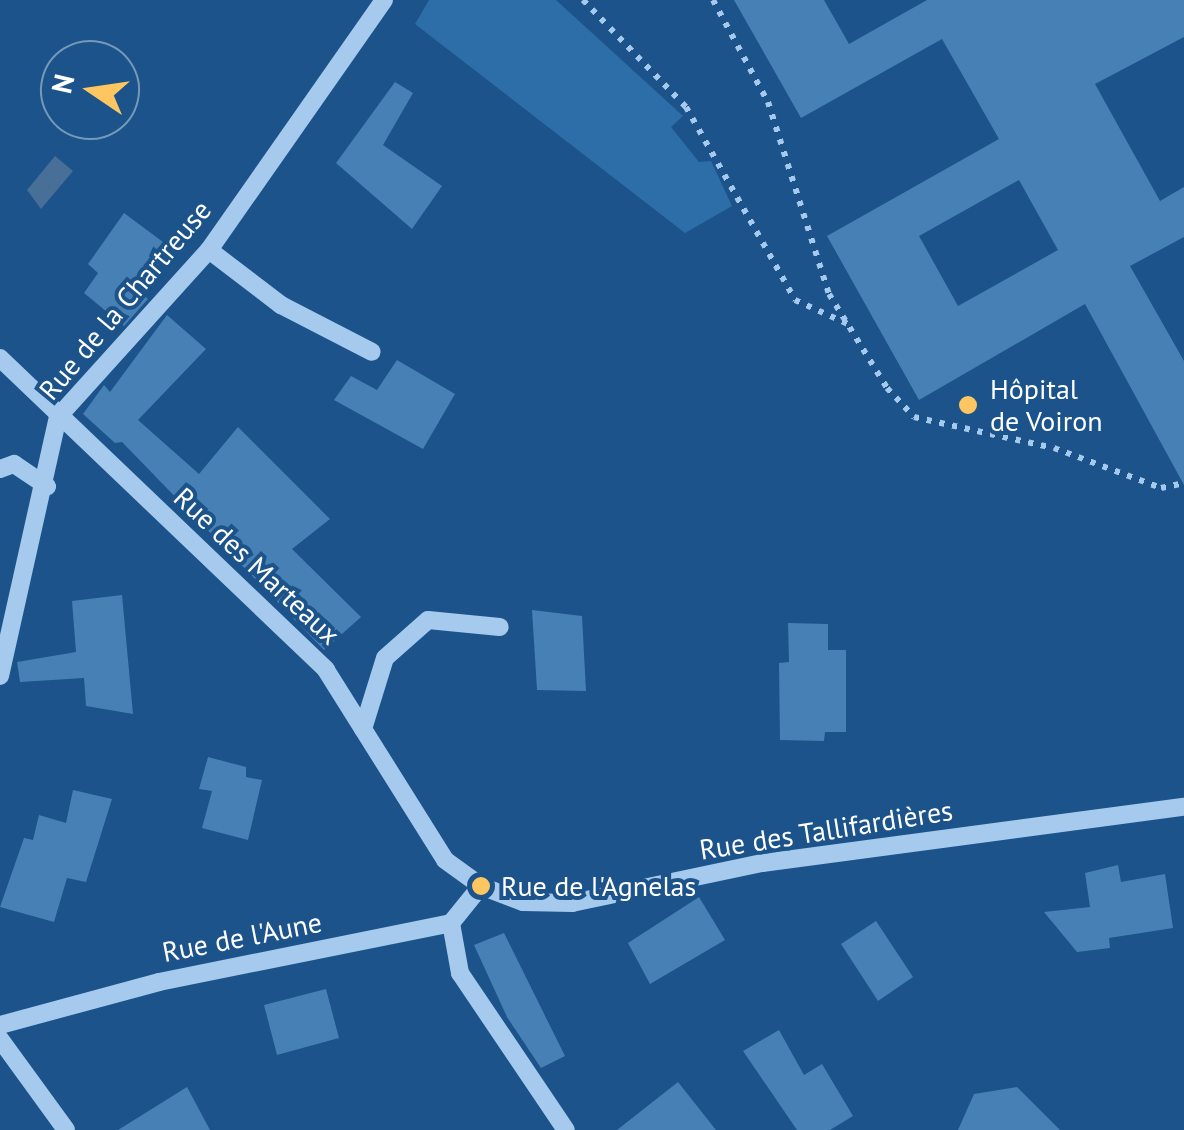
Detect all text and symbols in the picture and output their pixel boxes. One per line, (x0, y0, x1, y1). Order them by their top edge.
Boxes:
north arrow (40, 40, 140, 140)
text: N (42, 70, 82, 97)
street label: Rue de la Chartreuse (32, 194, 218, 406)
place label: Hôpital de Voiron (990, 372, 1103, 438)
marker: Hôpital de Voiron (955, 392, 981, 418)
street label: Rue des Marteaux (167, 480, 347, 652)
street label: Rue des Tallifardières (697, 793, 955, 867)
place label: Rue de l'Agnelas (501, 869, 696, 903)
marker: Rue de l'Agnelas (470, 875, 492, 897)
street label: Rue de l'Aune (159, 905, 325, 969)

